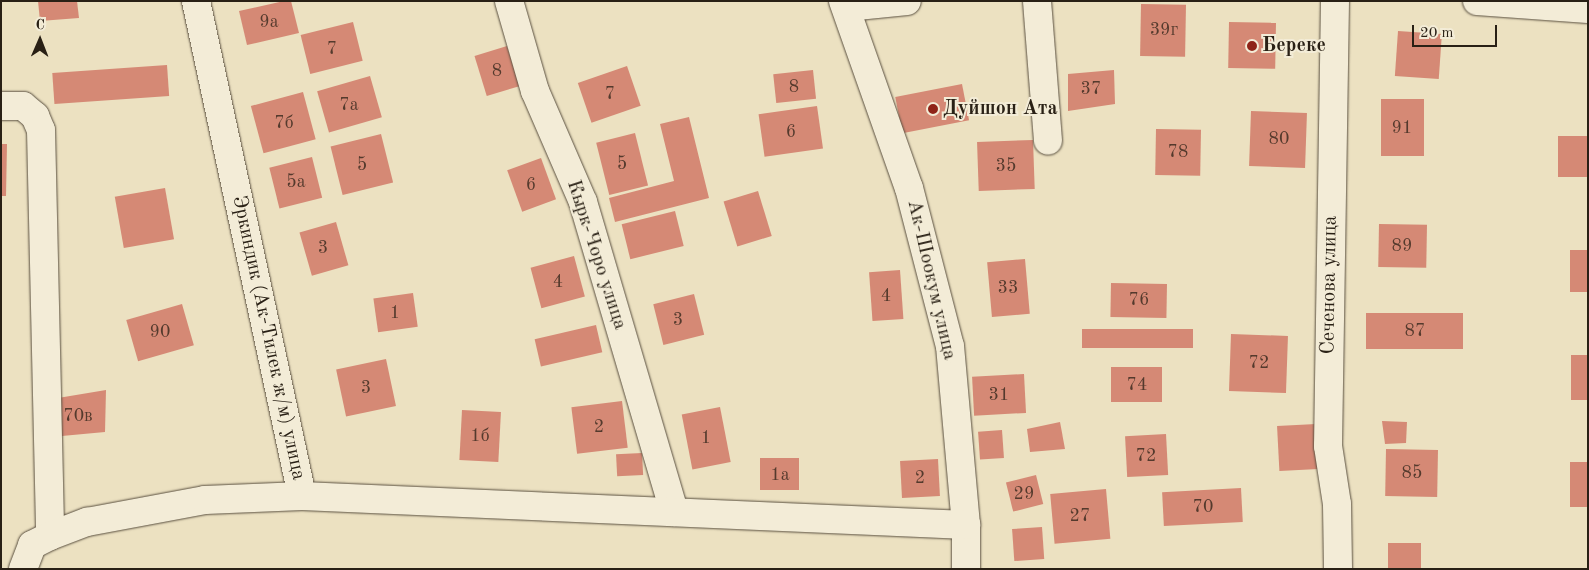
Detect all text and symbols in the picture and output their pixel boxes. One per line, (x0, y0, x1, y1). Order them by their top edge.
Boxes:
house number: 9а (259, 11, 279, 33)
north arrow (15, 15, 65, 65)
scale bar (1414, 15, 1499, 47)
text: С (36, 18, 45, 32)
house number: 39г (1150, 19, 1178, 41)
text: 20 m (1420, 26, 1454, 41)
place label: Береке (1262, 34, 1326, 58)
house number: 7 (327, 38, 337, 60)
marker: Береке (1246, 40, 1258, 52)
house number: 8 (492, 60, 502, 82)
house number: 8 (789, 76, 799, 98)
house number: 37 (1081, 78, 1101, 100)
house number: 7 (605, 83, 615, 105)
house number: 7а (339, 94, 359, 116)
place label: Дуйшон Ата (943, 97, 1058, 121)
marker: Дуйшон Ата (927, 103, 939, 115)
house number: 7б (274, 112, 294, 134)
house number: 91 (1392, 117, 1412, 139)
house number: 6 (786, 121, 796, 143)
house number: 80 (1269, 128, 1289, 150)
house number: 78 (1168, 141, 1188, 163)
house number: 5 (617, 153, 627, 175)
house number: 5 (357, 154, 367, 176)
house number: 35 (996, 155, 1016, 177)
house number: 5а (286, 171, 306, 193)
house number: 6 (526, 174, 536, 196)
street label: Кырк-Чоро улица (560, 177, 632, 333)
street label: Эркиндик (Ак-Тилек ж/м) улица (226, 194, 310, 482)
street label: Ак-Шоокум улица (901, 198, 961, 362)
street label: Сеченова улица (1317, 215, 1343, 355)
house number: 89 (1392, 235, 1412, 257)
house number: 3 (318, 237, 328, 259)
house number: 4 (553, 271, 563, 293)
house number: 33 (998, 277, 1018, 299)
house number: 4 (881, 285, 891, 307)
house number: 76 (1129, 289, 1149, 311)
house number: 1 (390, 302, 400, 324)
house number: 3 (673, 309, 683, 331)
house number: 87 (1405, 320, 1425, 342)
house number: 90 (150, 321, 170, 343)
house number: 72 (1249, 352, 1269, 374)
house number: 74 (1127, 374, 1147, 396)
house number: 3 (361, 377, 371, 399)
house number: 31 (989, 384, 1009, 406)
house number: 70в (63, 405, 93, 427)
house number: 2 (594, 416, 604, 438)
house number: 1б (470, 425, 490, 447)
house number: 1 (701, 427, 711, 449)
house number: 72 (1136, 445, 1156, 467)
house number: 85 (1402, 462, 1422, 484)
house number: 1а (770, 464, 790, 486)
house number: 2 (915, 467, 925, 489)
house number: 29 (1014, 483, 1034, 505)
house number: 70 (1193, 496, 1213, 518)
house number: 27 (1070, 505, 1090, 527)

